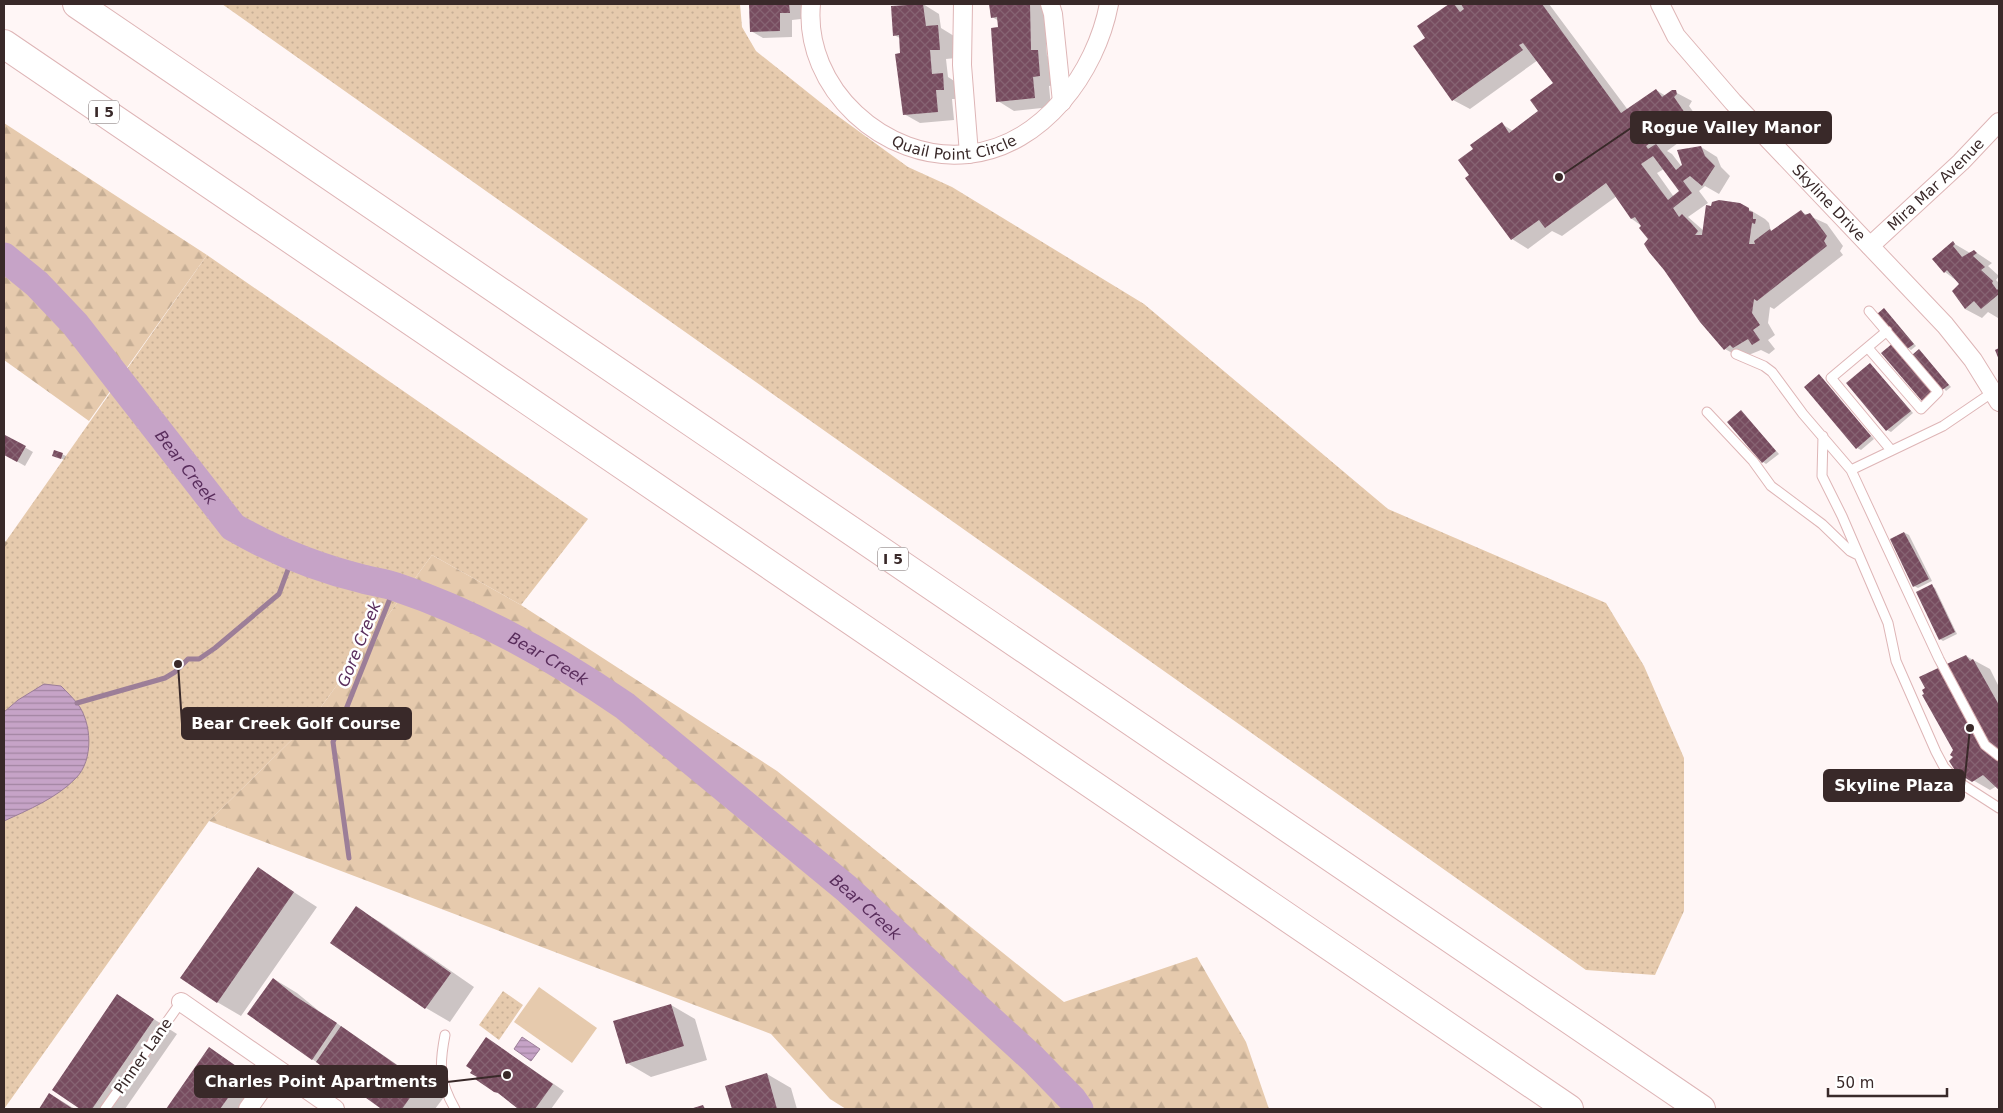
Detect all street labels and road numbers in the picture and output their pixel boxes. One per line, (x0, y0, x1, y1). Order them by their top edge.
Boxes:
road number: I 5 (89, 100, 119, 124)
street label: Quail Point Circle (890, 125, 1018, 145)
street label: Mira Mar Avenue (1884, 135, 1988, 234)
street label: Skyline Drive (1788, 161, 1869, 245)
road number: I 5 (878, 548, 908, 570)
street label: Pinner Lane (110, 1015, 176, 1097)

